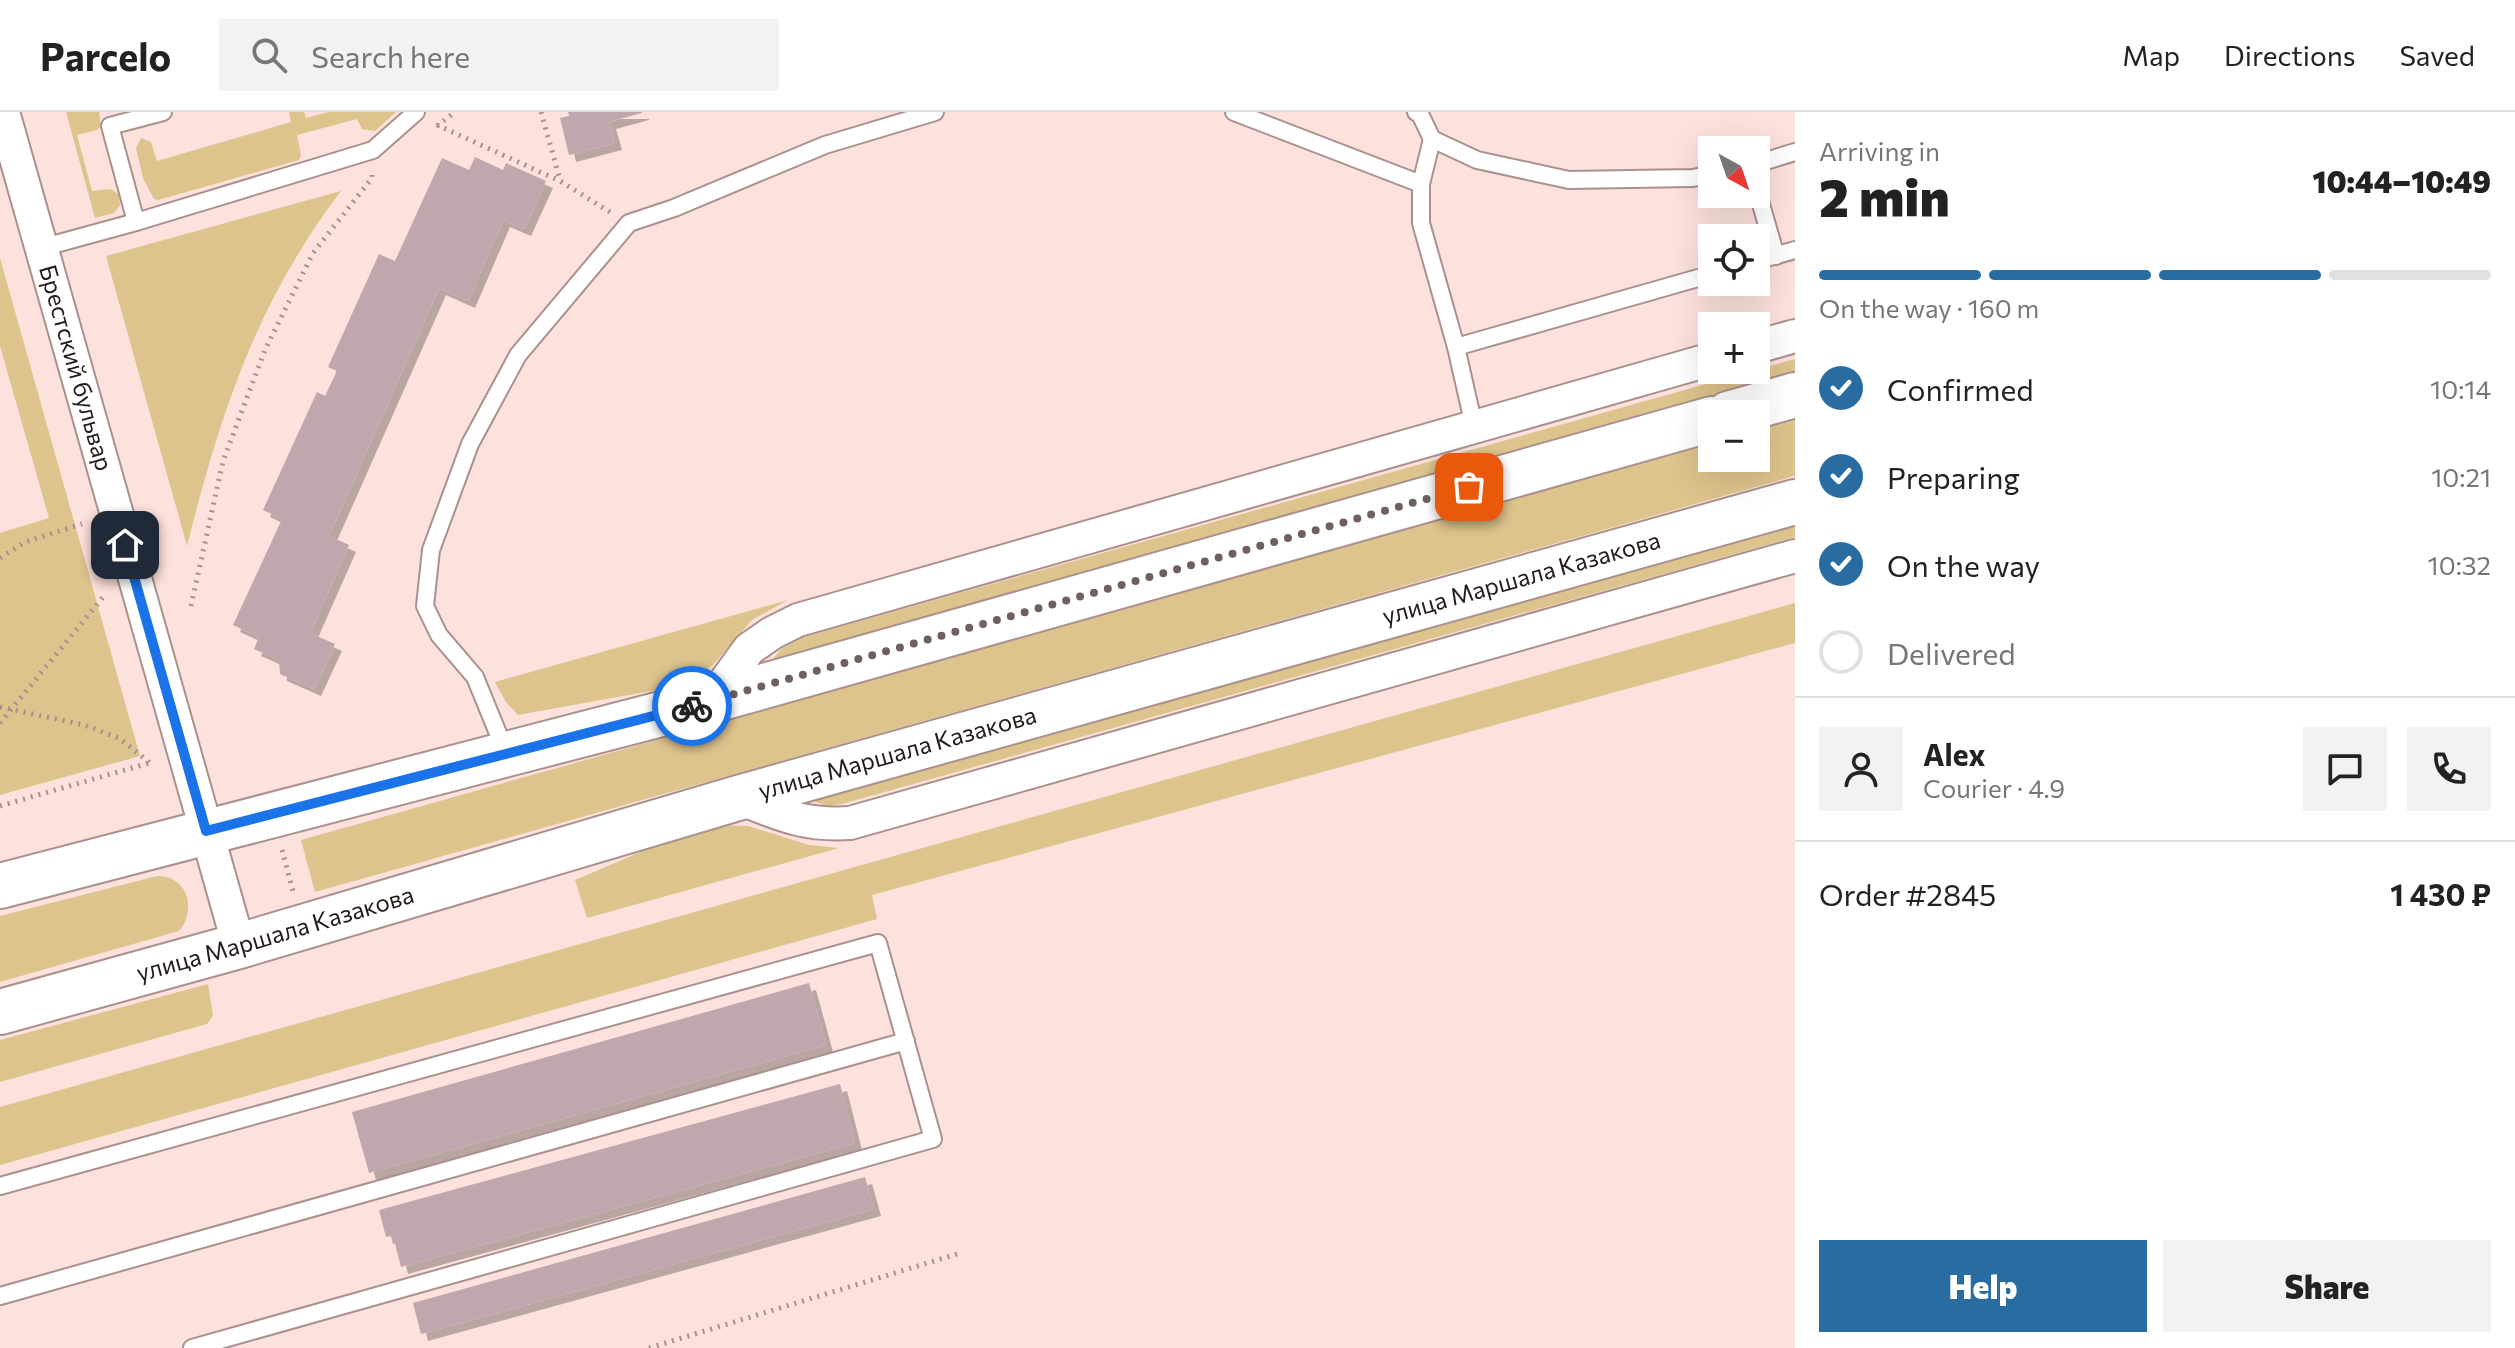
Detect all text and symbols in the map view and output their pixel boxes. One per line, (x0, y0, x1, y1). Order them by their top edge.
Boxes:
search box (219, 19, 779, 91)
text: Parcelo (40, 32, 171, 79)
icon: search (247, 33, 291, 77)
text: Search here (311, 37, 470, 74)
text: Map (2122, 38, 2180, 72)
text: Directions (2224, 38, 2355, 72)
text: Saved (2399, 38, 2475, 72)
text: Arriving in (1819, 135, 1940, 166)
north arrow (1698, 136, 1770, 208)
map controls (1698, 136, 1770, 472)
text: 10:44–10:49 (2312, 162, 2491, 199)
text: 2 min (1819, 164, 1950, 228)
button: locate (1698, 224, 1770, 296)
street label: Брестский бульвар (34, 261, 120, 474)
text: On the way · 160 m (1819, 292, 2039, 323)
button: + (1698, 312, 1770, 384)
icon: check (1819, 366, 1863, 410)
text: Confirmed (1887, 370, 2034, 407)
text: 10:14 (2430, 373, 2491, 404)
button: − (1698, 400, 1770, 472)
pin (1435, 453, 1503, 521)
icon: check (1819, 454, 1863, 498)
text: Preparing (1887, 458, 2020, 495)
text: 10:21 (2431, 461, 2491, 492)
icon: bag (1447, 465, 1491, 509)
pin (91, 511, 159, 579)
icon: home (103, 523, 147, 567)
street label: улица Маршала Казакова (1379, 524, 1663, 630)
icon: check (1819, 542, 1863, 586)
text: On the way (1887, 546, 2040, 583)
text: 10:32 (2428, 549, 2491, 580)
text: Delivered (1887, 634, 2016, 671)
courier (652, 666, 732, 746)
icon: bike (670, 684, 714, 728)
street label: улица Маршала Казакова (755, 699, 1039, 805)
button: person (1819, 727, 1903, 811)
button: chat (2303, 727, 2387, 811)
button: phone (2407, 727, 2491, 811)
text: Alex (1923, 735, 1986, 772)
text: Courier · 4.9 (1923, 772, 2065, 803)
text: Order #2845 (1819, 875, 1996, 912)
text: 1 430 ₽ (2390, 875, 2491, 912)
street label: улица Маршала Казакова (133, 879, 417, 987)
button: Help (1819, 1240, 2147, 1332)
button: Share (2163, 1240, 2491, 1332)

